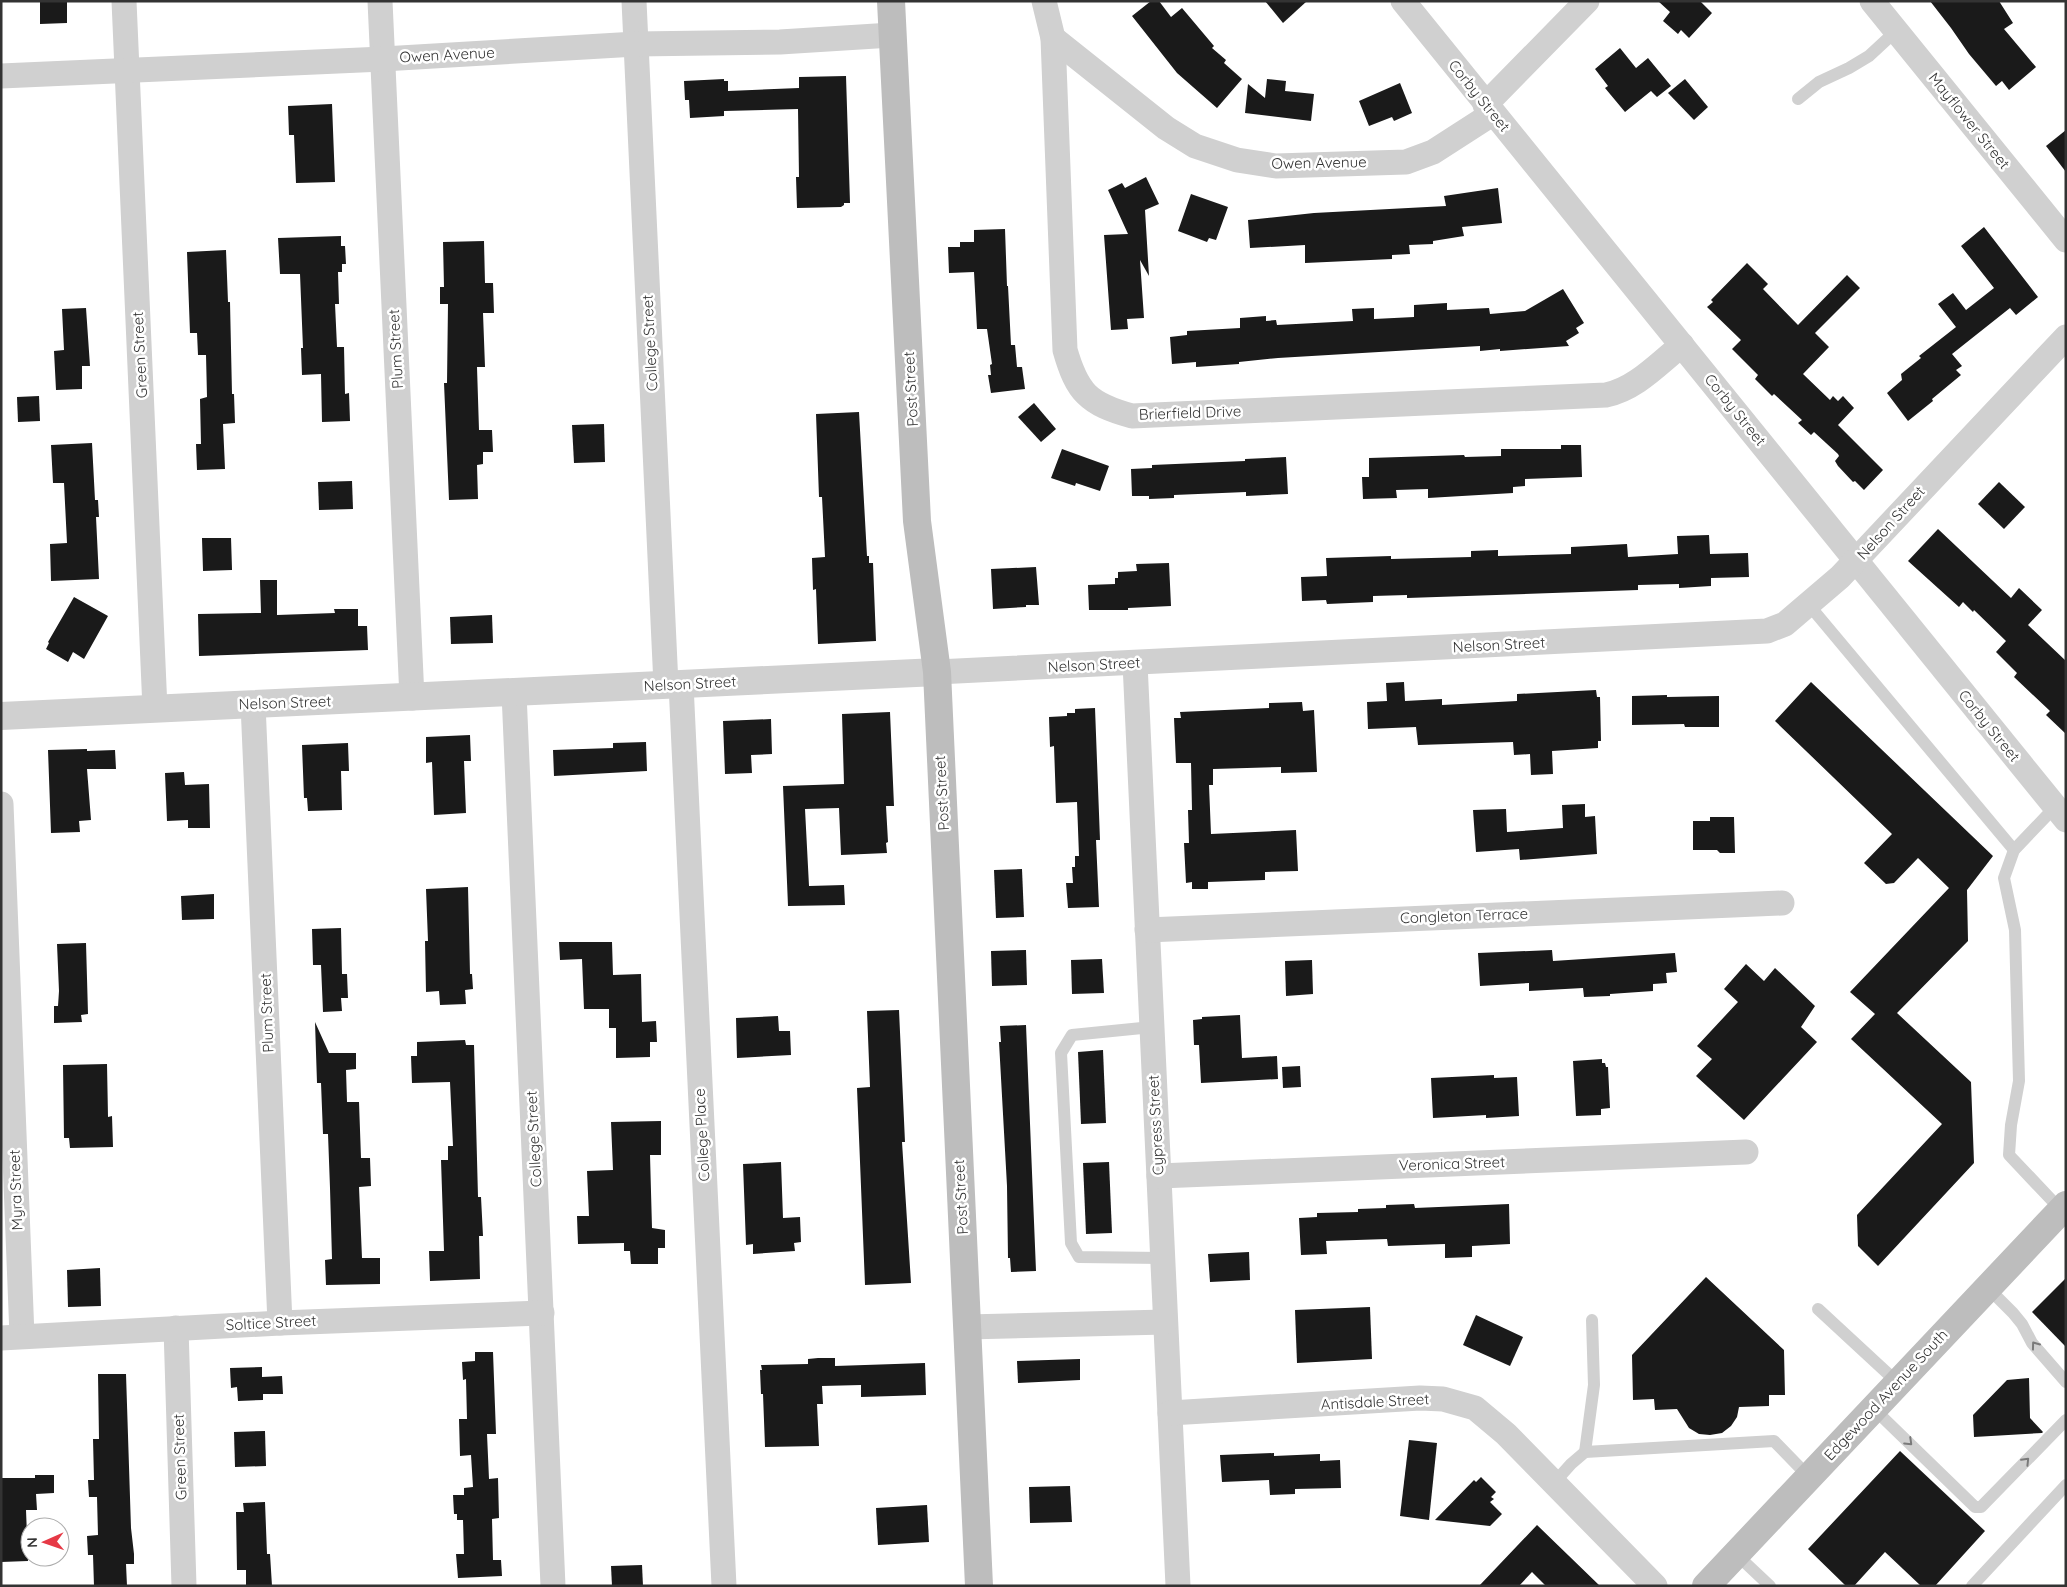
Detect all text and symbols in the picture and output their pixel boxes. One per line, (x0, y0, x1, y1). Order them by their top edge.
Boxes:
street label: Owen Avenue (399, 43, 495, 66)
street label: Corby Street (1445, 56, 1514, 136)
street label: Mayflower Street (1925, 69, 2014, 173)
street label: Owen Avenue (1271, 152, 1367, 173)
street label: College Street (637, 294, 662, 392)
street label: Plum Street (384, 309, 407, 389)
street label: Green Street (128, 311, 151, 399)
street label: Post Street (899, 351, 922, 427)
street label: Corby Street (1701, 370, 1770, 450)
street label: Brierfield Drive (1138, 401, 1242, 424)
street label: Nelson Street (1853, 482, 1929, 563)
street label: Nelson Street (1452, 633, 1546, 656)
street label: Nelson Street (1047, 653, 1141, 676)
street label: Nelson Street (643, 672, 737, 695)
street label: Corby Street (1955, 686, 2024, 766)
street label: Nelson Street (238, 691, 332, 714)
street label: Post Street (930, 755, 953, 831)
street label: Congleton Terrace (1400, 904, 1528, 927)
street label: Plum Street (256, 973, 277, 1053)
street label: Cypress Street (1143, 1074, 1168, 1176)
street label: College Place (690, 1088, 713, 1182)
street label: College Street (521, 1090, 546, 1188)
street label: Myra Street (5, 1149, 26, 1231)
street label: Veronica Street (1398, 1152, 1506, 1175)
street label: Post Street (949, 1159, 972, 1235)
street label: Soltice Street (225, 1311, 317, 1334)
street label: Edgewood Avenue South (1820, 1325, 1951, 1464)
one-way arrow (2032, 1341, 2041, 1351)
street label: Antisdale Street (1320, 1389, 1430, 1414)
street label: Green Street (168, 1413, 191, 1501)
one-way arrow (1903, 1437, 1912, 1446)
one-way arrow (2020, 1458, 2029, 1467)
north arrow (20, 1517, 70, 1567)
text: N (23, 1537, 41, 1548)

